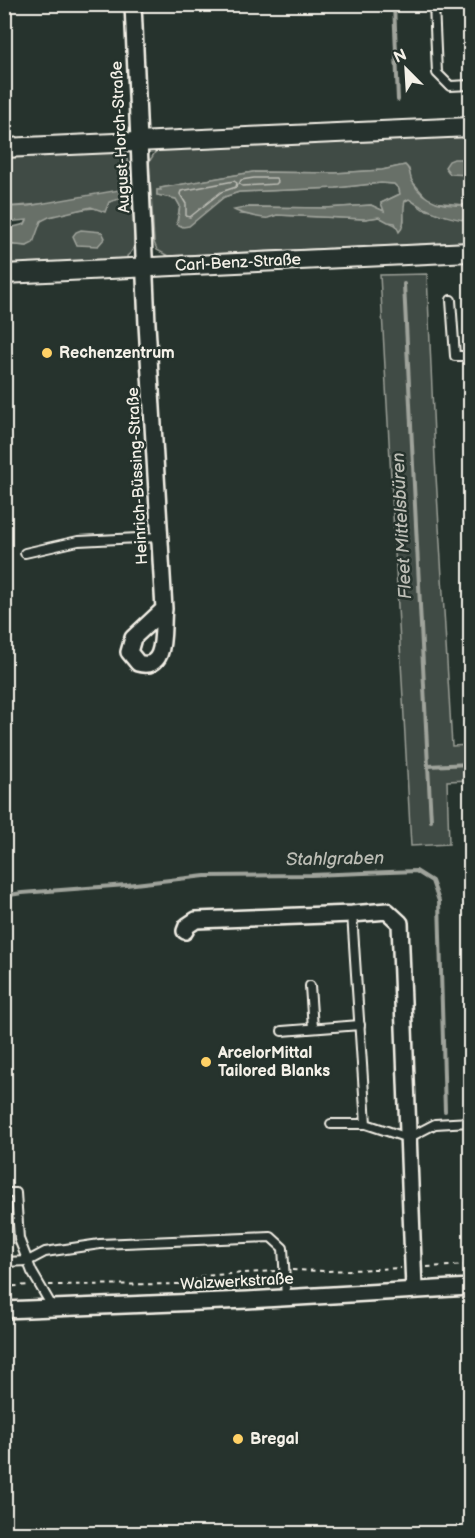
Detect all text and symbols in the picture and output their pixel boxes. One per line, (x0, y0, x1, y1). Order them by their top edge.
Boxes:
north arrow (376, 39, 436, 99)
text: N (391, 46, 410, 68)
street label: August-Horch-Straße (108, 60, 134, 214)
street label: Carl-Benz-Straße (175, 250, 302, 276)
place label: Rechenzentrum (59, 344, 175, 363)
marker: Rechenzentrum (40, 346, 54, 360)
street label: Heinrich-Büssing-Straße (124, 386, 152, 565)
water label: Fleet Mittelsbüren (388, 452, 416, 600)
water label: Stahlgraben (286, 848, 384, 870)
place label: ArcelorMittal Tailored Blanks (217, 1044, 330, 1081)
marker: ArcelorMittal Tailored Blanks (199, 1055, 213, 1069)
street label: Walzwerkstraße (180, 1270, 295, 1294)
place label: Bregal (250, 1430, 299, 1449)
marker: Bregal (231, 1432, 245, 1446)

